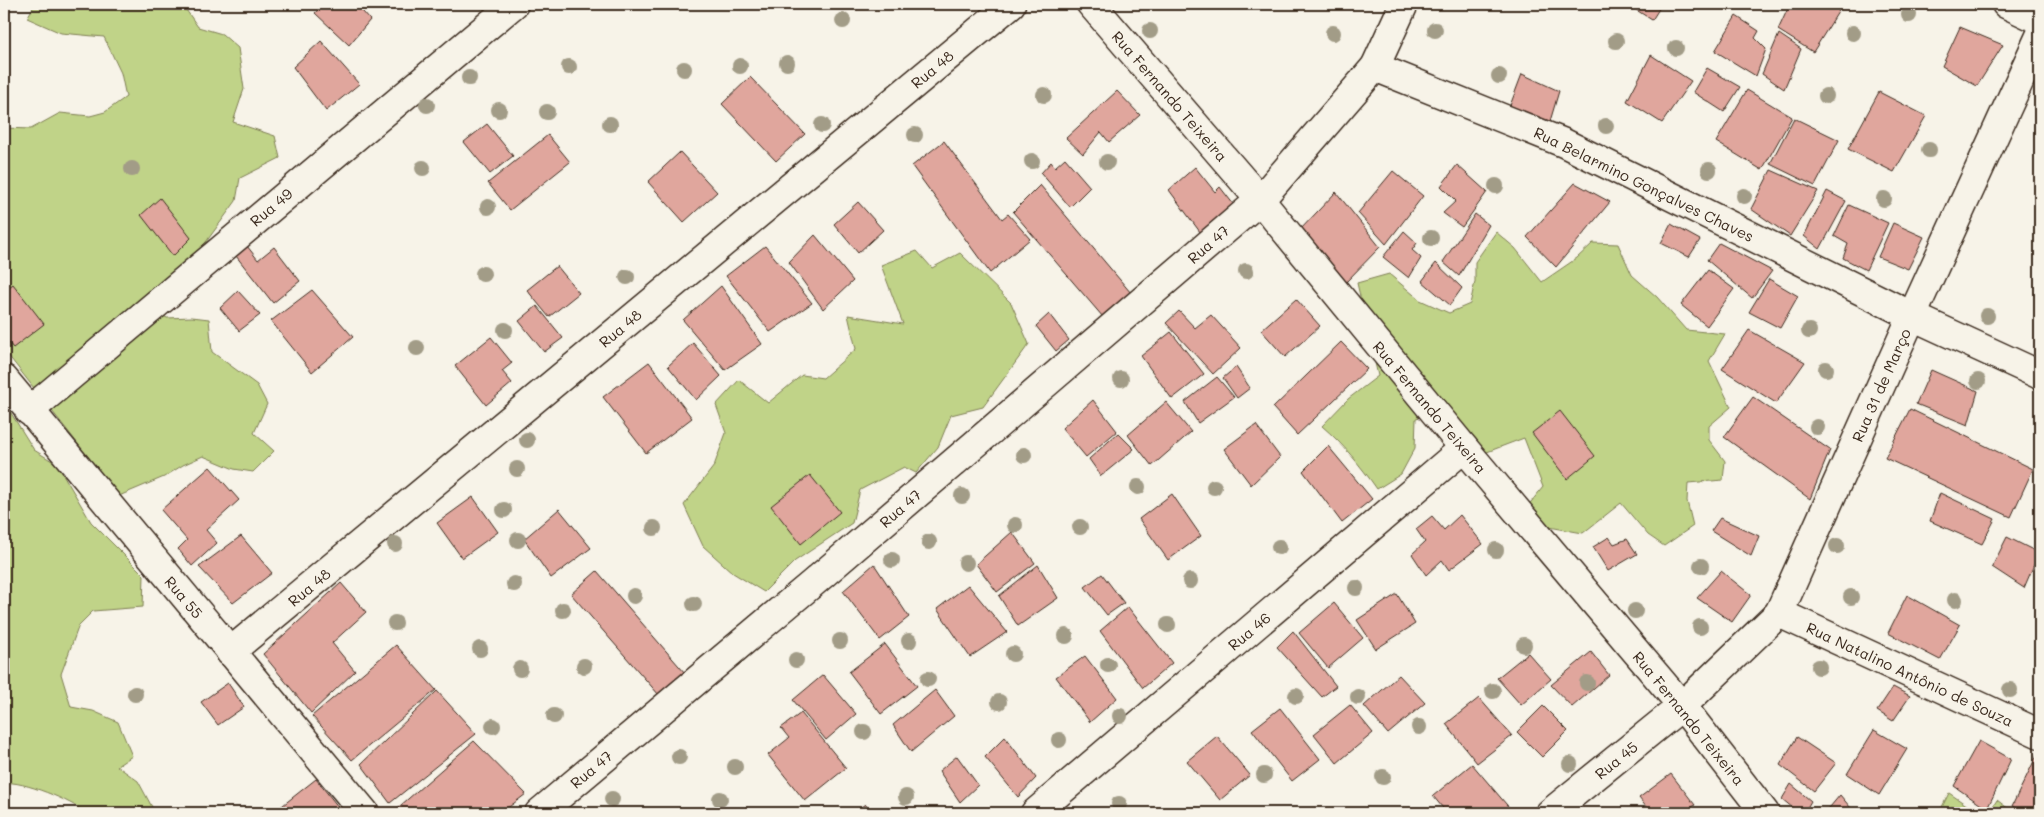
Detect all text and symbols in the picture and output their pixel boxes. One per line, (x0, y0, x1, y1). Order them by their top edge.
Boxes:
street label: Rua Fernando Teixeira (1108, 26, 1232, 166)
street label: Rua 48 (906, 45, 958, 93)
street label: Rua Belarmino Gonçalves Chaves (1531, 122, 1757, 246)
street label: Rua 49 (246, 183, 297, 231)
street label: Rua 47 (1183, 220, 1233, 268)
street label: Rua 48 (594, 304, 646, 352)
street label: Rua 31 de Março (1847, 325, 1915, 445)
street label: Rua Fernando Teixeira (1369, 337, 1491, 477)
street label: Rua 47 (875, 484, 925, 532)
street label: Rua 48 (283, 563, 335, 611)
street label: Rua 55 (160, 572, 208, 622)
street label: Rua 46 (1223, 607, 1275, 655)
street label: Rua Natalino Antônio de Souza (1803, 617, 2017, 731)
street label: Rua Fernando Teixeira (1629, 647, 1749, 789)
street label: Rua 45 (1590, 737, 1642, 783)
street label: Rua 47 (566, 746, 616, 792)

